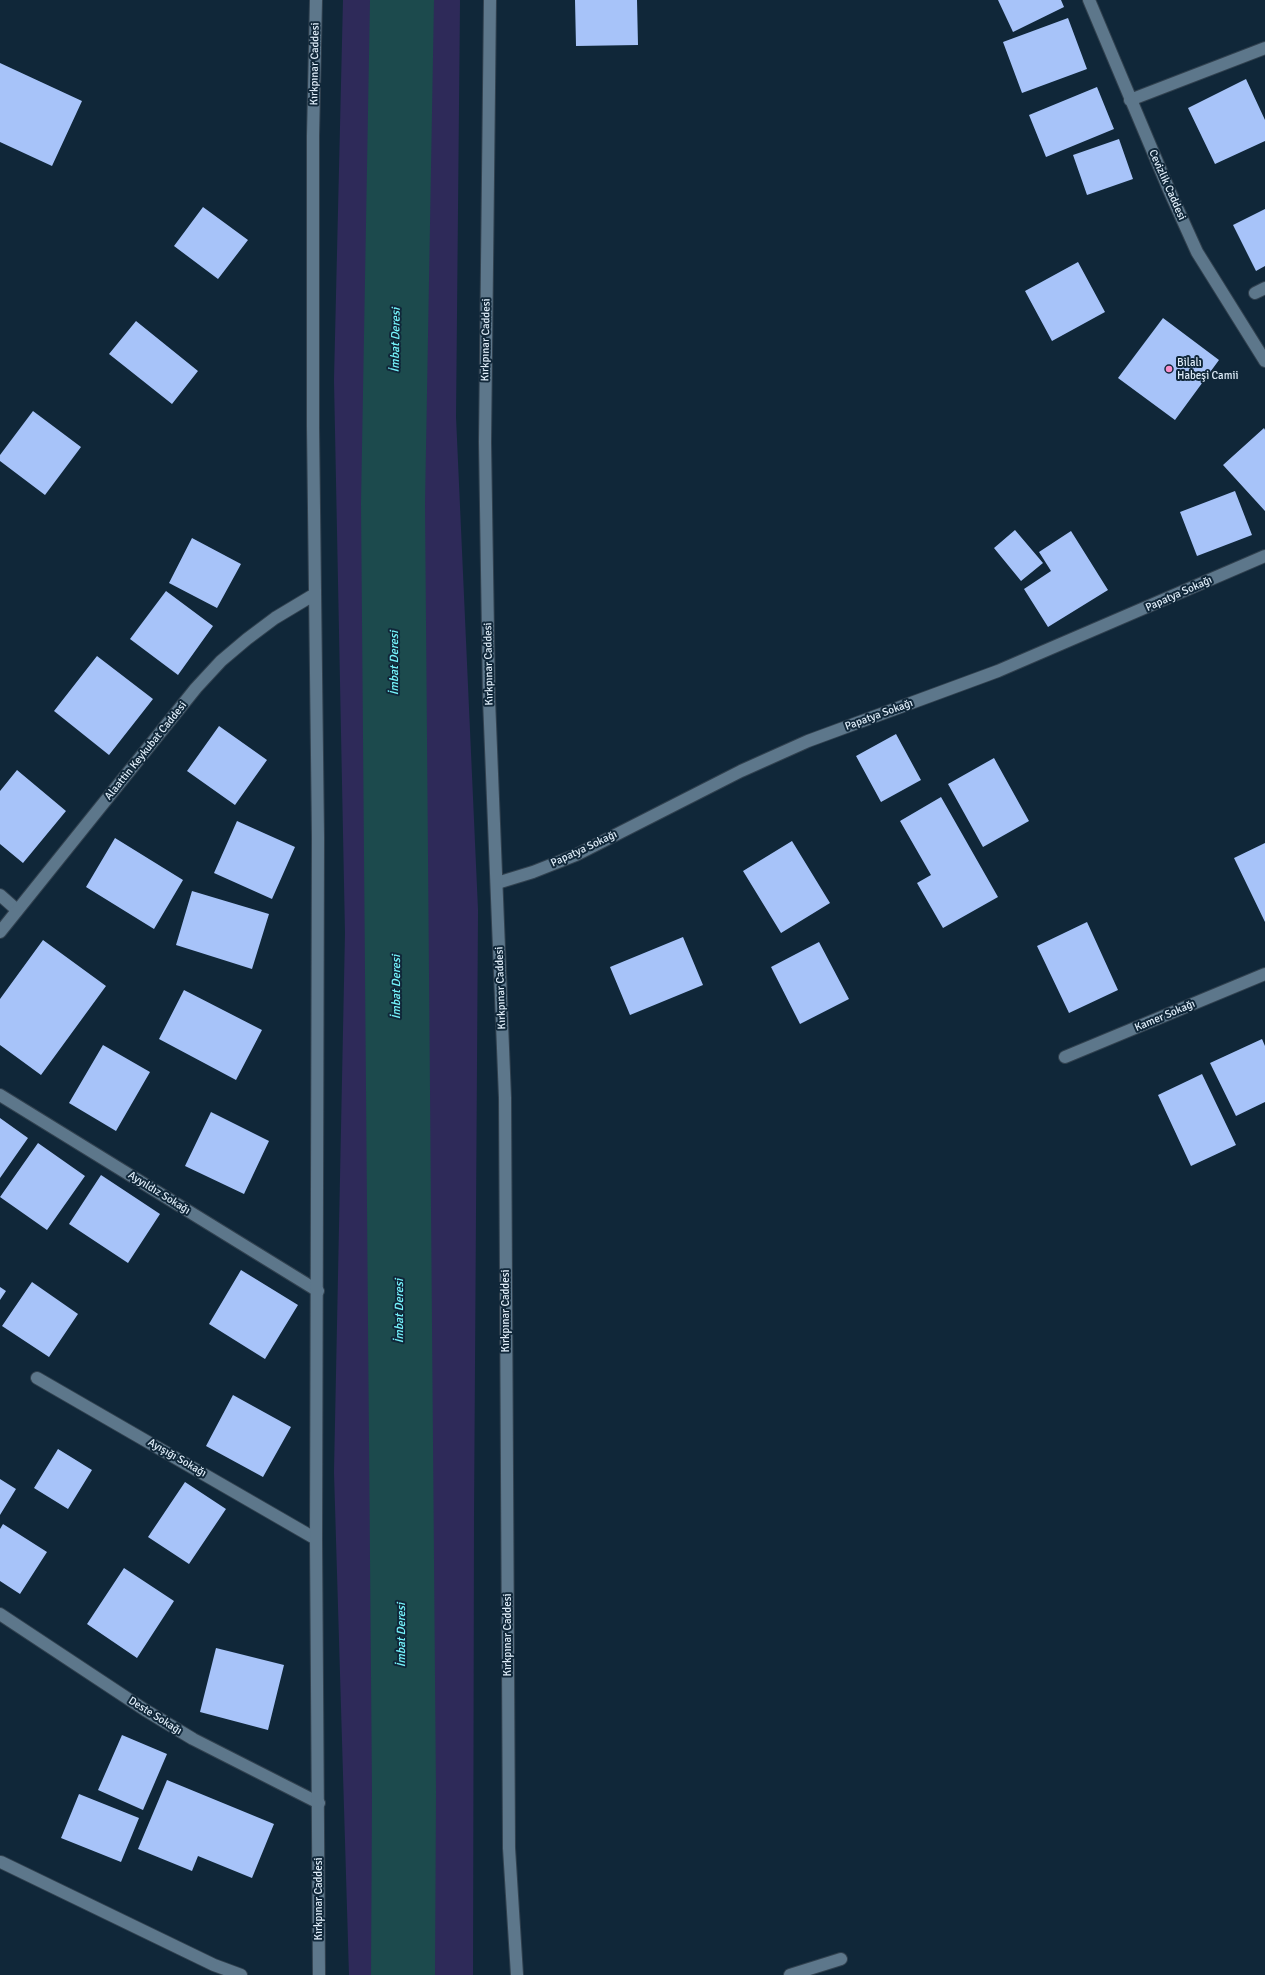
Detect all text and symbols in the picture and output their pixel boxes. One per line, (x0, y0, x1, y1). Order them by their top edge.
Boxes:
street label: Kırkpınar Caddesi (308, 22, 322, 106)
street label: Cevizlik Caddesi (1146, 148, 1188, 222)
street label: Kırkpınar Caddesi (479, 298, 493, 382)
water label: İmbat Deresi (388, 308, 404, 372)
place label: Bilalı Habeşi Camii (1177, 356, 1238, 382)
marker: Bilalı Habeşi Camii (1164, 364, 1174, 374)
street label: Papatya Sokağı (1144, 573, 1214, 615)
street label: Kırkpınar Caddesi (482, 622, 496, 706)
water label: İmbat Deresi (388, 631, 402, 695)
street label: Papatya Sokağı (843, 697, 915, 733)
street label: Alaattin Keykubat Caddesi (102, 699, 190, 803)
street label: Papatya Sokağı (549, 828, 619, 870)
street label: Kırkpınar Caddesi (493, 946, 509, 1030)
water label: İmbat Deresi (390, 955, 404, 1019)
street label: Kamer Sokağı (1133, 997, 1197, 1035)
street label: Ayyıldız Sokağı (125, 1169, 193, 1217)
street label: Kırkpınar Caddesi (499, 1269, 513, 1353)
water label: İmbat Deresi (393, 1279, 407, 1343)
street label: Ayışığı Sokağı (145, 1436, 209, 1480)
street label: Kırkpınar Caddesi (501, 1593, 515, 1677)
water label: İmbat Deresi (395, 1603, 409, 1667)
street label: Deste Sokağı (126, 1694, 184, 1738)
street label: Kırkpınar Caddesi (312, 1857, 326, 1941)

